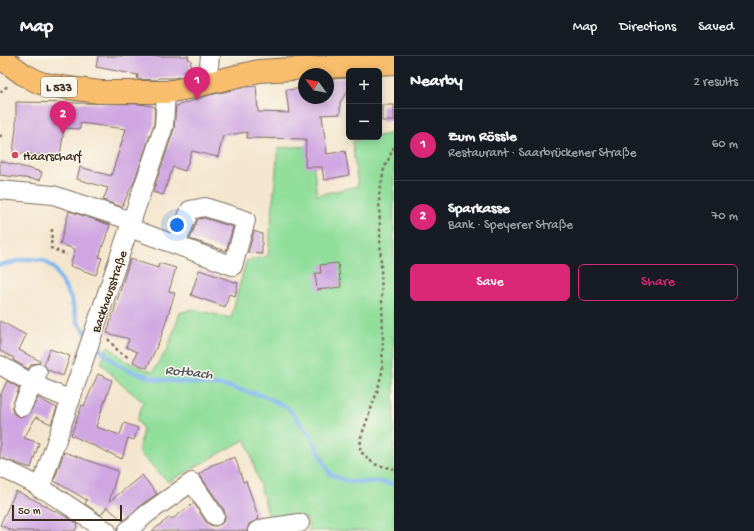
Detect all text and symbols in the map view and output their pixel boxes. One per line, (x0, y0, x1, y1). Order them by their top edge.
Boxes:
text: Map (20, 16, 53, 39)
text: Map (573, 19, 597, 36)
text: Directions (619, 19, 676, 36)
text: Saved (698, 19, 734, 36)
pin: 1 (184, 67, 210, 100)
north arrow (298, 68, 334, 104)
map controls (346, 68, 382, 140)
button: + (346, 68, 382, 104)
text: Nearby (410, 72, 463, 92)
text: 2 results (693, 75, 738, 90)
road number: L 533 (41, 77, 77, 97)
pin: 2 (50, 101, 76, 134)
button: − (346, 104, 382, 140)
text: Zum Rössle (448, 128, 517, 146)
text: 1 (420, 137, 426, 152)
text: 60 m (712, 137, 738, 152)
text: Restaurant · Saarbrückener Straße (448, 146, 636, 161)
marker: Haarscharf (10, 150, 20, 160)
place label: Haarscharf (23, 150, 82, 165)
text: Sparkasse (448, 200, 510, 218)
text: 2 (420, 209, 426, 224)
text: 70 m (712, 209, 738, 224)
your location (167, 215, 187, 235)
text: Bank · Speyerer Straße (448, 218, 573, 233)
street label: Backhausstraße (89, 249, 131, 336)
button: Save (410, 264, 570, 301)
button: Share (578, 264, 738, 301)
water label: Rotbach (164, 363, 214, 384)
scale bar (12, 503, 122, 522)
text: 50 m (18, 506, 40, 518)

